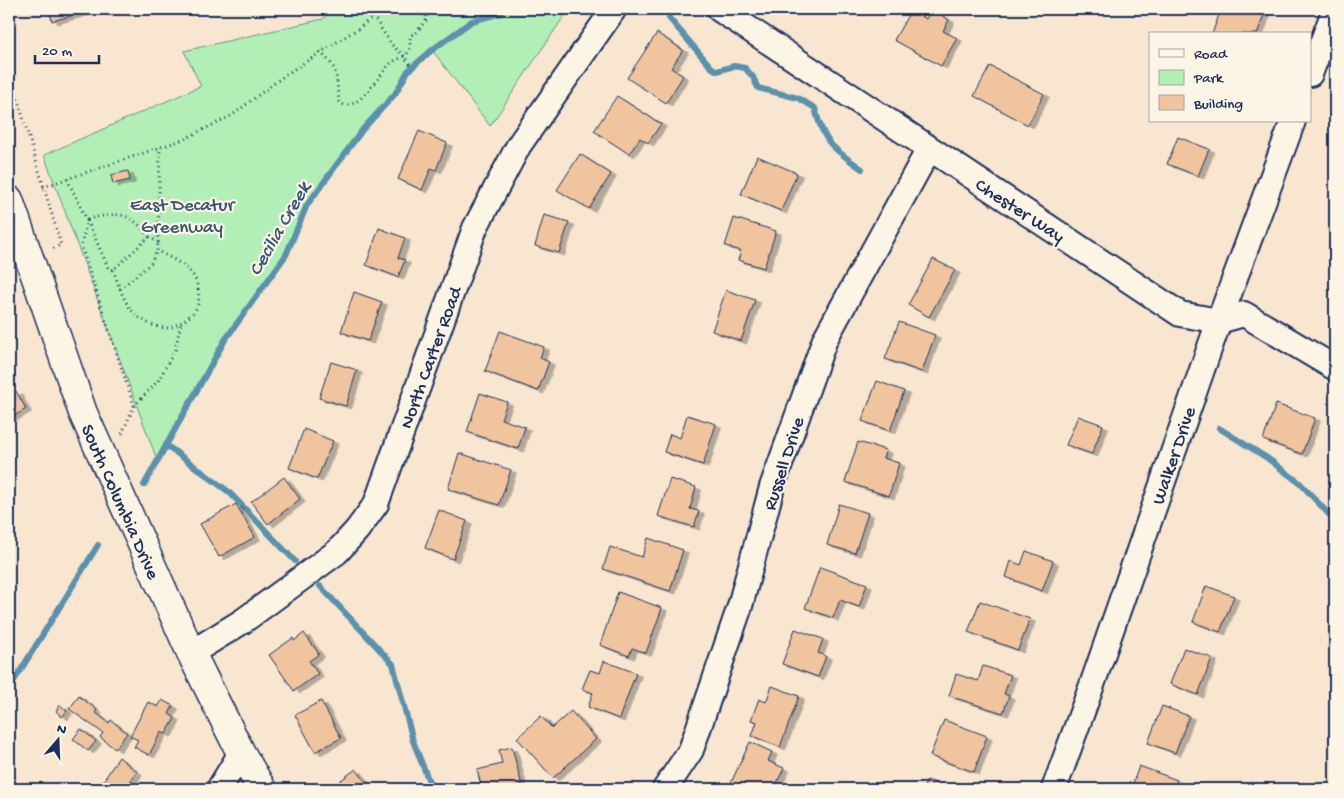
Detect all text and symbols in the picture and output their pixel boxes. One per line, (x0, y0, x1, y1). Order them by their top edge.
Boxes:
scale bar (35, 32, 99, 64)
legend (1149, 32, 1312, 122)
text: 20 m (42, 43, 72, 61)
text: Road (1194, 46, 1228, 64)
text: Park (1193, 70, 1224, 88)
text: Building (1193, 96, 1243, 114)
street label: Chester Way (970, 174, 1069, 250)
water label: Cecilia Creek (245, 177, 318, 281)
park label: East Decatur Greenway (130, 195, 236, 240)
street label: North Carter Road (396, 282, 469, 432)
street label: Walker Drive (1148, 404, 1203, 508)
street label: Russell Drive (759, 414, 811, 514)
street label: South Columbia Drive (74, 421, 163, 584)
north arrow (32, 716, 82, 766)
text: N (54, 721, 69, 740)

